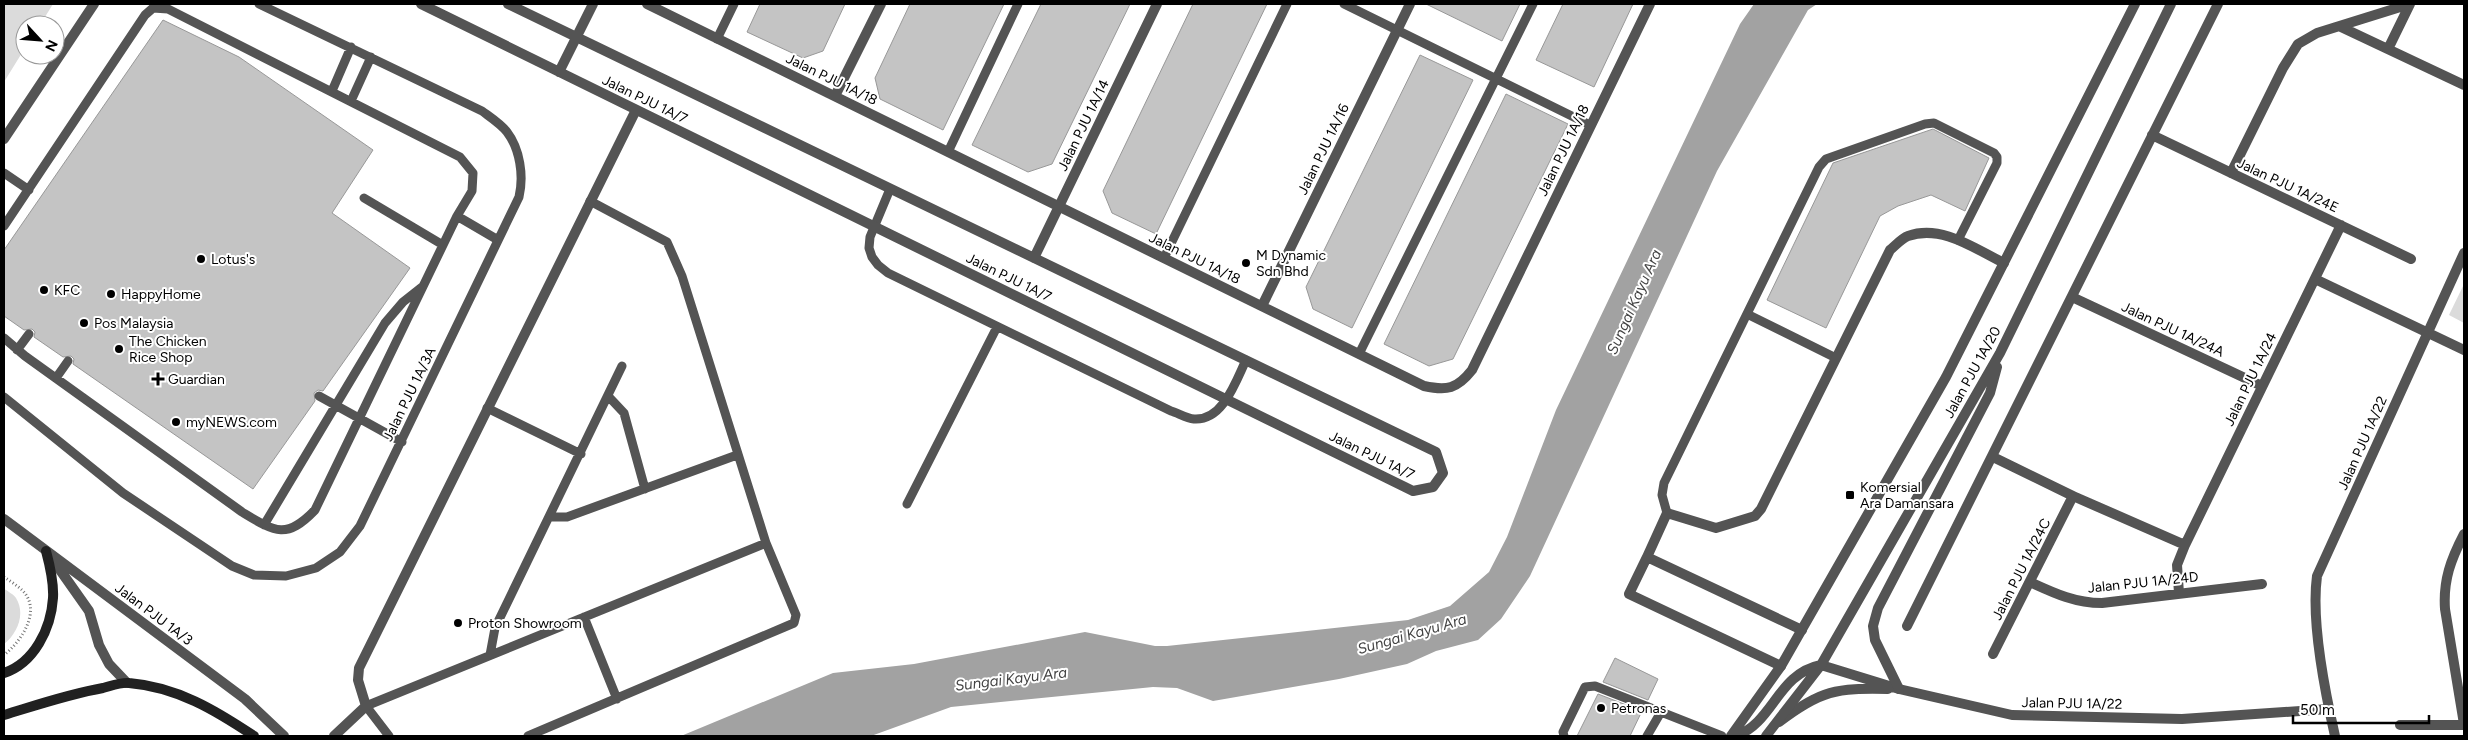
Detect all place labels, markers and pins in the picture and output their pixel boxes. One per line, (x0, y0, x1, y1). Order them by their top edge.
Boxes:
place label: M Dynamic Sdn Bhd (1256, 247, 1326, 280)
place label: Lotus's (211, 251, 255, 268)
marker: Lotus's (195, 253, 207, 265)
marker: M Dynamic Sdn Bhd (1240, 257, 1252, 269)
place label: KFC (54, 282, 80, 299)
marker: KFC (38, 284, 50, 296)
place label: HappyHome (121, 286, 201, 303)
marker: HappyHome (105, 288, 117, 300)
place label: Pos Malaysia (94, 315, 173, 332)
marker: Pos Malaysia (78, 317, 90, 329)
place label: The Chicken Rice Shop (129, 333, 207, 366)
marker: The Chicken Rice Shop (113, 343, 125, 355)
place label: Guardian (168, 371, 225, 388)
marker: Guardian (152, 373, 164, 385)
place label: myNEWS.com (186, 414, 277, 431)
marker: myNEWS.com (170, 416, 182, 428)
place label: Komersial Ara Damansara (1860, 479, 1954, 512)
marker: Komersial Ara Damansara (1844, 489, 1856, 501)
place label: Proton Showroom (468, 615, 582, 632)
marker: Proton Showroom (452, 617, 464, 629)
place label: Petronas (1611, 700, 1666, 717)
marker: Petronas (1595, 702, 1607, 714)

